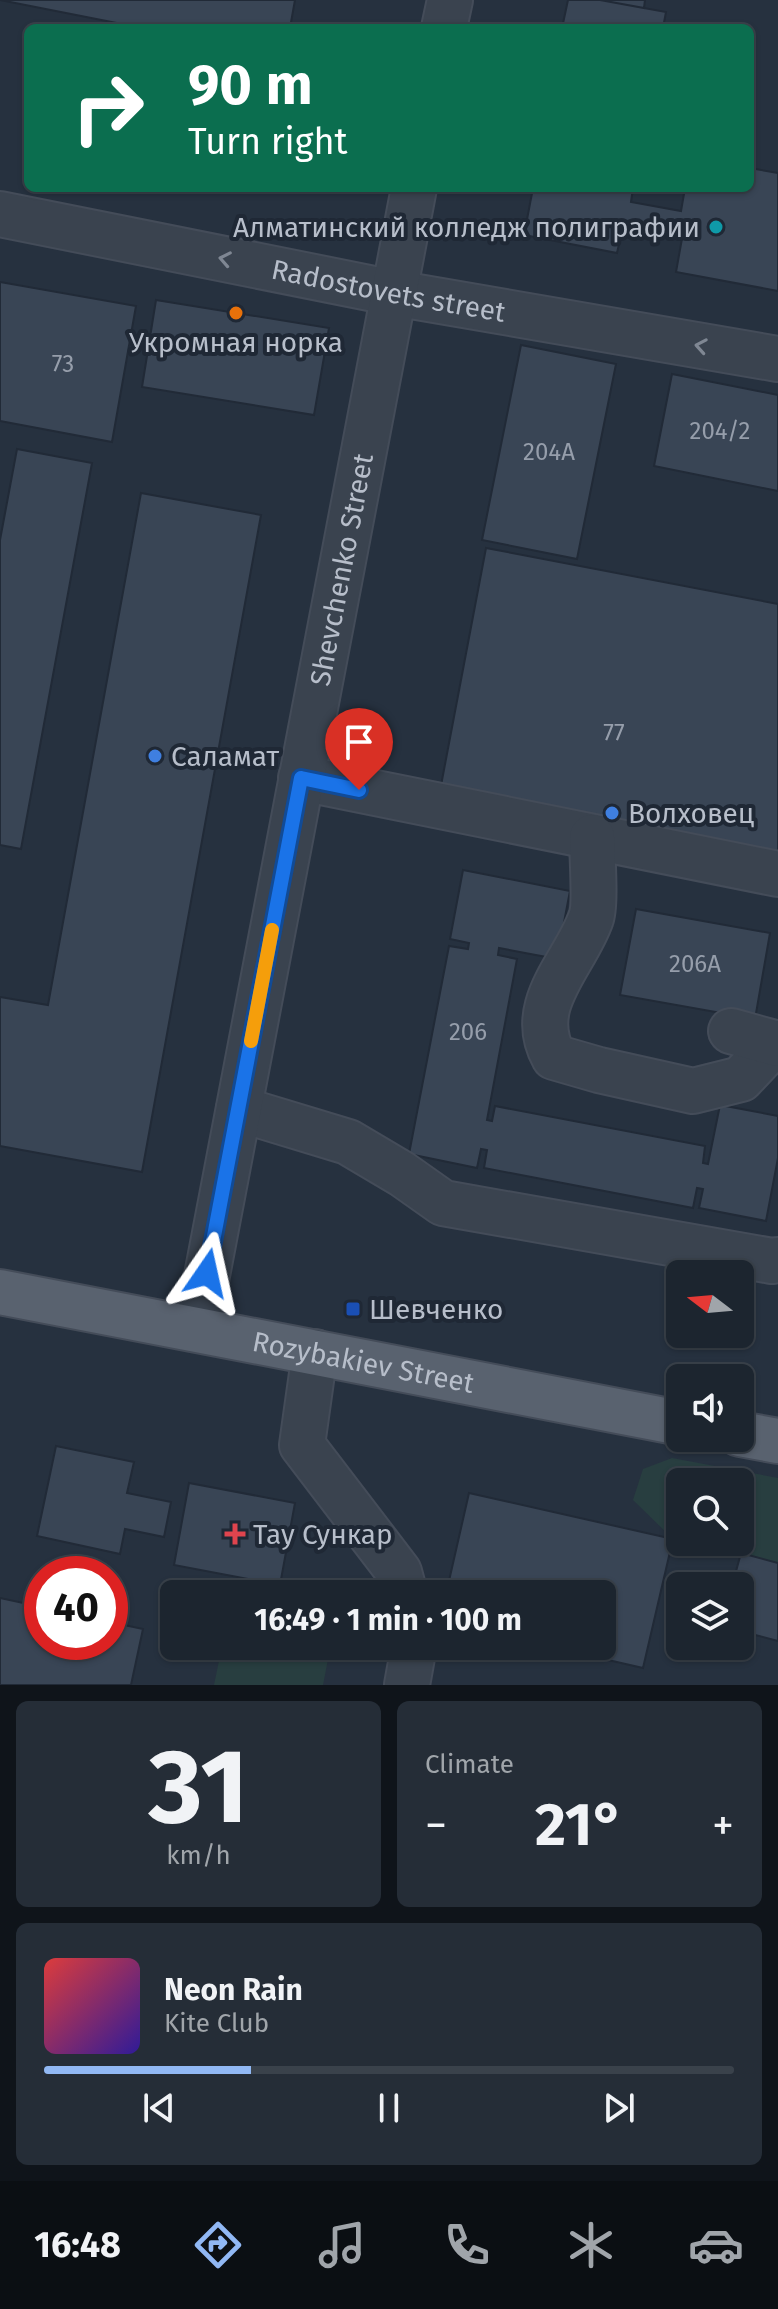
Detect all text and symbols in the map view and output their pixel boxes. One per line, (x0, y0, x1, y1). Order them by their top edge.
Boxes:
text: 90 m (188, 52, 313, 119)
icon: right (56, 56, 160, 160)
text: Turn right (188, 120, 348, 164)
place label: Алматинский колледж полиграфии (233, 211, 700, 244)
marker: Алматинский колледж полиграфии (707, 218, 725, 236)
one-way arrow (219, 251, 232, 268)
street label: Radostovets street (269, 253, 509, 329)
marker: Укромная норка (227, 304, 245, 322)
place label: Укромная норка (129, 326, 343, 359)
one-way arrow (694, 339, 708, 356)
house number: 73 (52, 350, 74, 378)
house number: 204/2 (690, 417, 750, 445)
house number: 204А (523, 438, 575, 466)
street label: Shevchenko Street (304, 450, 380, 689)
pin (325, 708, 393, 790)
house number: 77 (603, 719, 625, 747)
icon: arrive (337, 720, 381, 764)
place label: Саламат (171, 740, 279, 773)
marker: Саламат (146, 747, 164, 765)
place label: Волховец (628, 797, 754, 830)
marker: Волховец (603, 804, 621, 822)
house number: 206А (669, 950, 721, 978)
house number: 206 (449, 1018, 487, 1046)
position arrow (165, 1231, 249, 1315)
north arrow (666, 1260, 754, 1348)
map controls (666, 1260, 754, 1660)
place label: Шевченко (369, 1293, 503, 1326)
marker: Шевченко (344, 1300, 362, 1318)
street label: Rozybakiev Street (250, 1325, 478, 1400)
button: sound (666, 1364, 754, 1452)
button: search (666, 1468, 754, 1556)
place label: Тау Сункар (253, 1518, 393, 1551)
marker: Тау Сункар (224, 1523, 246, 1545)
speed limit sign: 40 (24, 1556, 128, 1660)
button: layers (666, 1572, 754, 1660)
text: 16:49 · 1 min · 100 m (254, 1602, 522, 1638)
text: 31 (148, 1725, 249, 1850)
text: Climate (425, 1749, 514, 1780)
text: 21° (535, 1789, 624, 1861)
text: − (425, 1799, 447, 1852)
text: + (712, 1799, 734, 1852)
text: km/h (166, 1840, 231, 1871)
text: Neon Rain (164, 1972, 303, 2008)
text: Kite Club (164, 2008, 269, 2039)
icon: previous (137, 2086, 181, 2130)
icon: pause (367, 2086, 411, 2130)
icon: next (597, 2086, 641, 2130)
icon: directions (190, 2217, 246, 2273)
icon: music (314, 2217, 370, 2273)
icon: phone (439, 2217, 495, 2273)
icon: climate (563, 2217, 619, 2273)
icon: car (688, 2217, 744, 2273)
text: 16:48 (34, 2223, 121, 2267)

